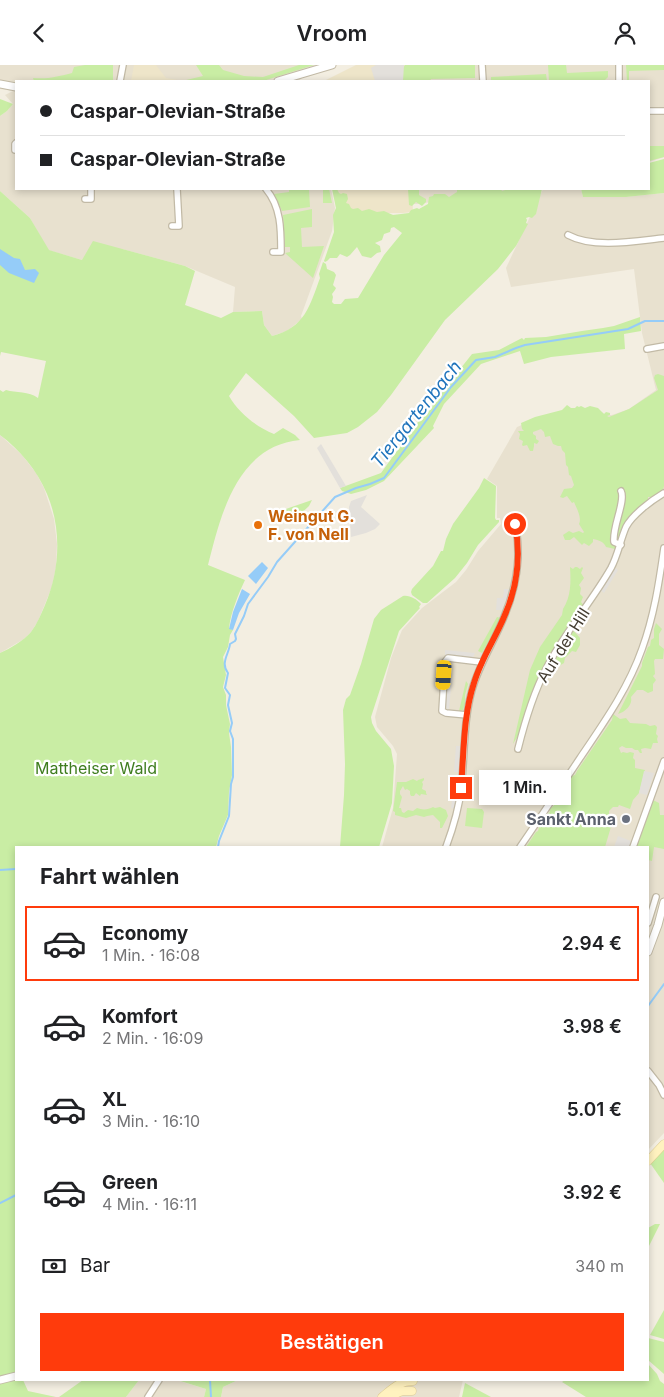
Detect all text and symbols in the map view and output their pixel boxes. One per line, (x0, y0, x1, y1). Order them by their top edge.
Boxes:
icon: back (25, 19, 53, 47)
icon: person (611, 19, 639, 47)
text: Vroom (297, 20, 367, 46)
text: Caspar-Olevian-Straße (70, 100, 286, 123)
text: Caspar-Olevian-Straße (70, 148, 286, 171)
water label: Tiergartenbach (366, 356, 466, 472)
place label: Weingut G. F. von Nell (268, 506, 355, 544)
route start (504, 513, 526, 535)
marker: Weingut G. F. von Nell (252, 519, 264, 531)
street label: Auf der Hill (532, 604, 594, 686)
car (435, 660, 452, 690)
park label: Mattheiser Wald (35, 758, 157, 778)
callout: 1 Min. (478, 771, 571, 805)
route end (450, 777, 472, 799)
text: 1 Min. (503, 777, 547, 797)
place label: Sankt Anna (526, 809, 616, 829)
marker: Sankt Anna (620, 813, 632, 825)
text: Fahrt wählen (40, 863, 180, 889)
icon: car (42, 921, 87, 966)
text: Economy (102, 922, 188, 945)
text: 2.94 € (562, 932, 622, 955)
text: 1 Min. · 16:08 (102, 945, 200, 965)
icon: car (42, 1004, 87, 1049)
text: Komfort (102, 1005, 178, 1028)
text: 3.98 € (562, 1015, 622, 1038)
text: 2 Min. · 16:09 (102, 1028, 203, 1048)
icon: car (42, 1087, 87, 1132)
text: XL (102, 1088, 127, 1111)
text: 5.01 € (567, 1098, 622, 1121)
text: 3 Min. · 16:10 (102, 1111, 200, 1131)
icon: car (42, 1170, 87, 1215)
text: Green (102, 1171, 158, 1194)
text: 3.92 € (563, 1181, 622, 1204)
text: 4 Min. · 16:11 (102, 1194, 197, 1214)
icon: cash (40, 1252, 68, 1280)
text: Bar (80, 1254, 110, 1277)
text: 340 m (575, 1256, 624, 1276)
button: Bestätigen (40, 1313, 624, 1371)

